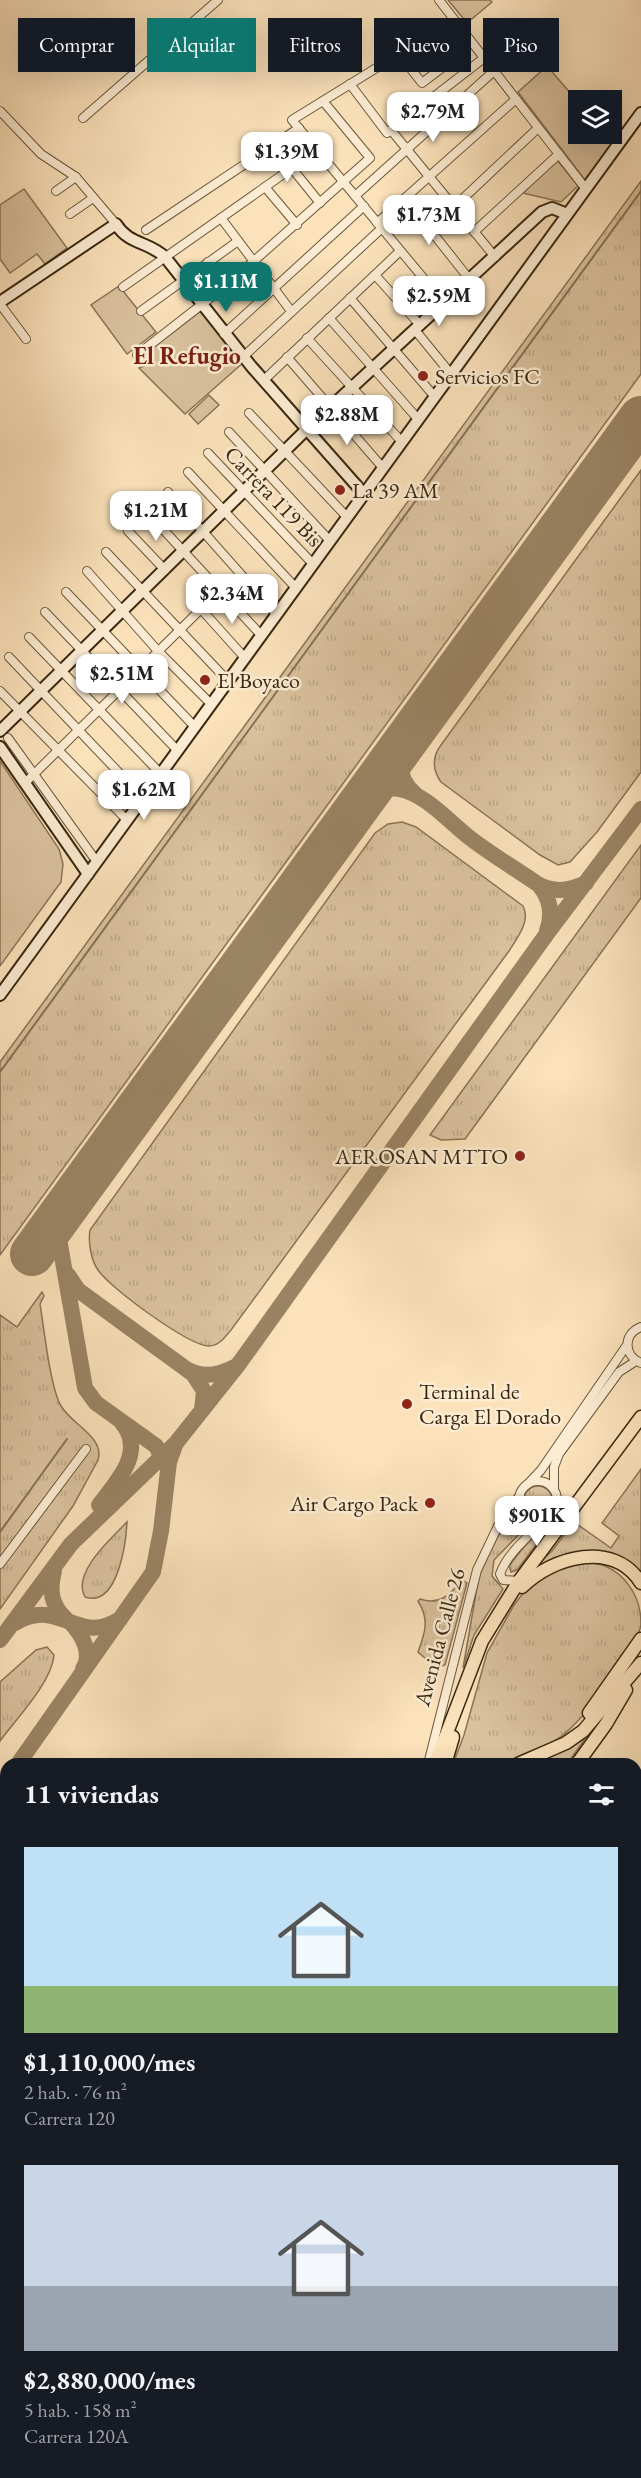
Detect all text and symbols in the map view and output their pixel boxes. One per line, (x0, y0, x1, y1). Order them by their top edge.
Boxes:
chip: Comprar (18, 18, 135, 72)
chip: Alquilar (147, 18, 256, 72)
chip: Filtros (268, 18, 362, 72)
chip: Nuevo (374, 18, 471, 72)
chip: Piso (483, 18, 559, 72)
map controls (568, 90, 622, 144)
button: layers (568, 90, 622, 144)
pin: $2.79M (384, 92, 482, 143)
text: $2.79M (401, 98, 465, 124)
pin: $1.39M (238, 132, 336, 183)
text: $1.39M (255, 138, 319, 164)
pin: $1.73M (380, 195, 478, 246)
text: $1.73M (397, 201, 461, 227)
pin: $1.11M (177, 262, 275, 313)
text: $1.11M (194, 268, 258, 294)
pin: $2.59M (390, 276, 488, 327)
text: $2.59M (407, 282, 471, 308)
district label: El Refugio (133, 340, 241, 372)
place label: Servicios FC (435, 362, 540, 391)
marker: Servicios FC (416, 369, 430, 383)
pin: $2.88M (298, 395, 396, 446)
text: $2.88M (315, 401, 379, 427)
street label: Carrera 119 Bis (218, 440, 329, 553)
place label: La 39 AM (352, 476, 439, 505)
marker: La 39 AM (333, 483, 347, 497)
pin: $1.21M (107, 491, 205, 542)
text: $1.21M (124, 497, 188, 523)
pin: $2.34M (183, 574, 281, 625)
text: $2.34M (200, 580, 264, 606)
pin: $2.51M (73, 654, 171, 705)
text: $2.51M (90, 660, 154, 686)
place label: El Boyaco (217, 666, 300, 695)
marker: El Boyaco (198, 673, 212, 687)
pin: $1.62M (95, 770, 193, 821)
text: $1.62M (112, 776, 176, 802)
place label: AEROSAN MTTO (334, 1142, 508, 1171)
marker: AEROSAN MTTO (513, 1149, 527, 1163)
place label: Terminal de Carga El Dorado (419, 1377, 561, 1431)
marker: Terminal de Carga El Dorado (400, 1397, 414, 1411)
place label: Air Cargo Pack (289, 1489, 419, 1518)
marker: Air Cargo Pack (423, 1496, 437, 1510)
pin: $901K (495, 1496, 579, 1547)
text: $901K (509, 1502, 565, 1528)
street label: Avenida Calle 26 (407, 1565, 472, 1710)
text: 11 viviendas (24, 1777, 159, 1811)
icon: filters (585, 1778, 618, 1811)
icon: home (267, 1886, 375, 1994)
text: $1,110,000/mes (24, 2045, 195, 2079)
text: 2 hab. · 76 m² (24, 2079, 127, 2105)
text: Carrera 120 (24, 2105, 115, 2131)
icon: home (267, 2204, 375, 2312)
text: $2,880,000/mes (24, 2363, 195, 2397)
text: 5 hab. · 158 m² (24, 2397, 137, 2423)
text: Carrera 120A (24, 2423, 129, 2449)

